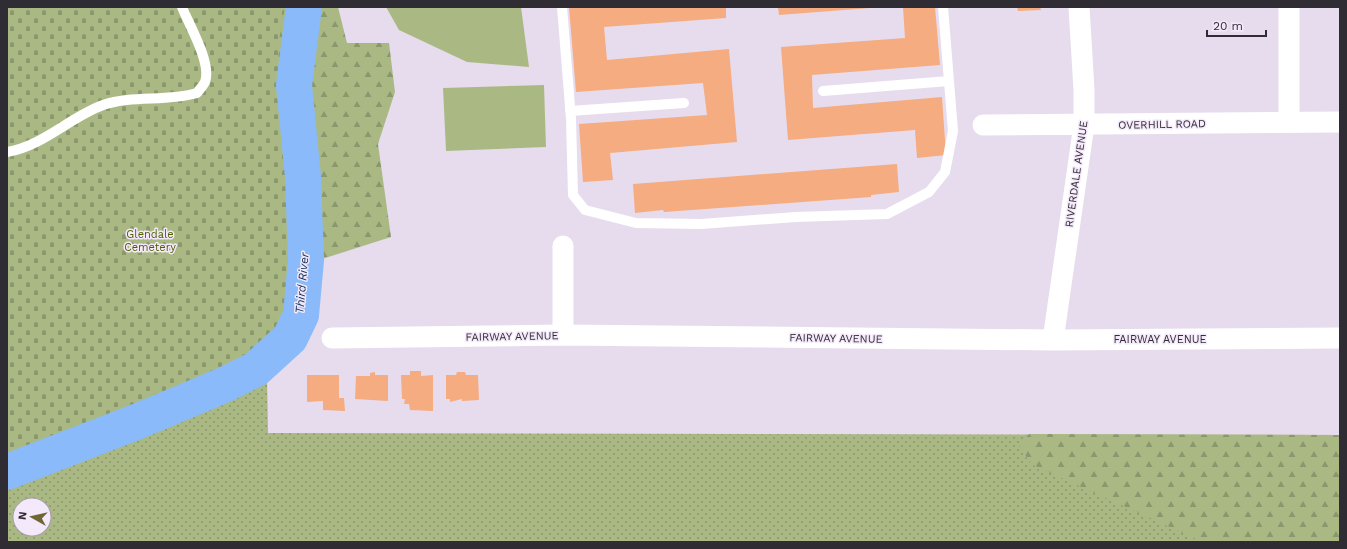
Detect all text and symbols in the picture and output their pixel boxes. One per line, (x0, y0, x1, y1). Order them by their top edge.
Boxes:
scale bar (1207, 12, 1266, 38)
text: 20 m (1213, 19, 1243, 33)
street label: OVERHILL ROAD (1118, 117, 1206, 132)
street label: RIVERDALE AVENUE (1063, 120, 1090, 228)
park label: Glendale Cemetery (124, 228, 176, 254)
water label: Third River (292, 250, 312, 314)
street label: FAIRWAY AVENUE (465, 329, 559, 344)
street label: FAIRWAY AVENUE (789, 331, 883, 346)
street label: FAIRWAY AVENUE (1113, 333, 1207, 346)
north arrow (12, 497, 52, 537)
text: N (16, 511, 30, 521)

